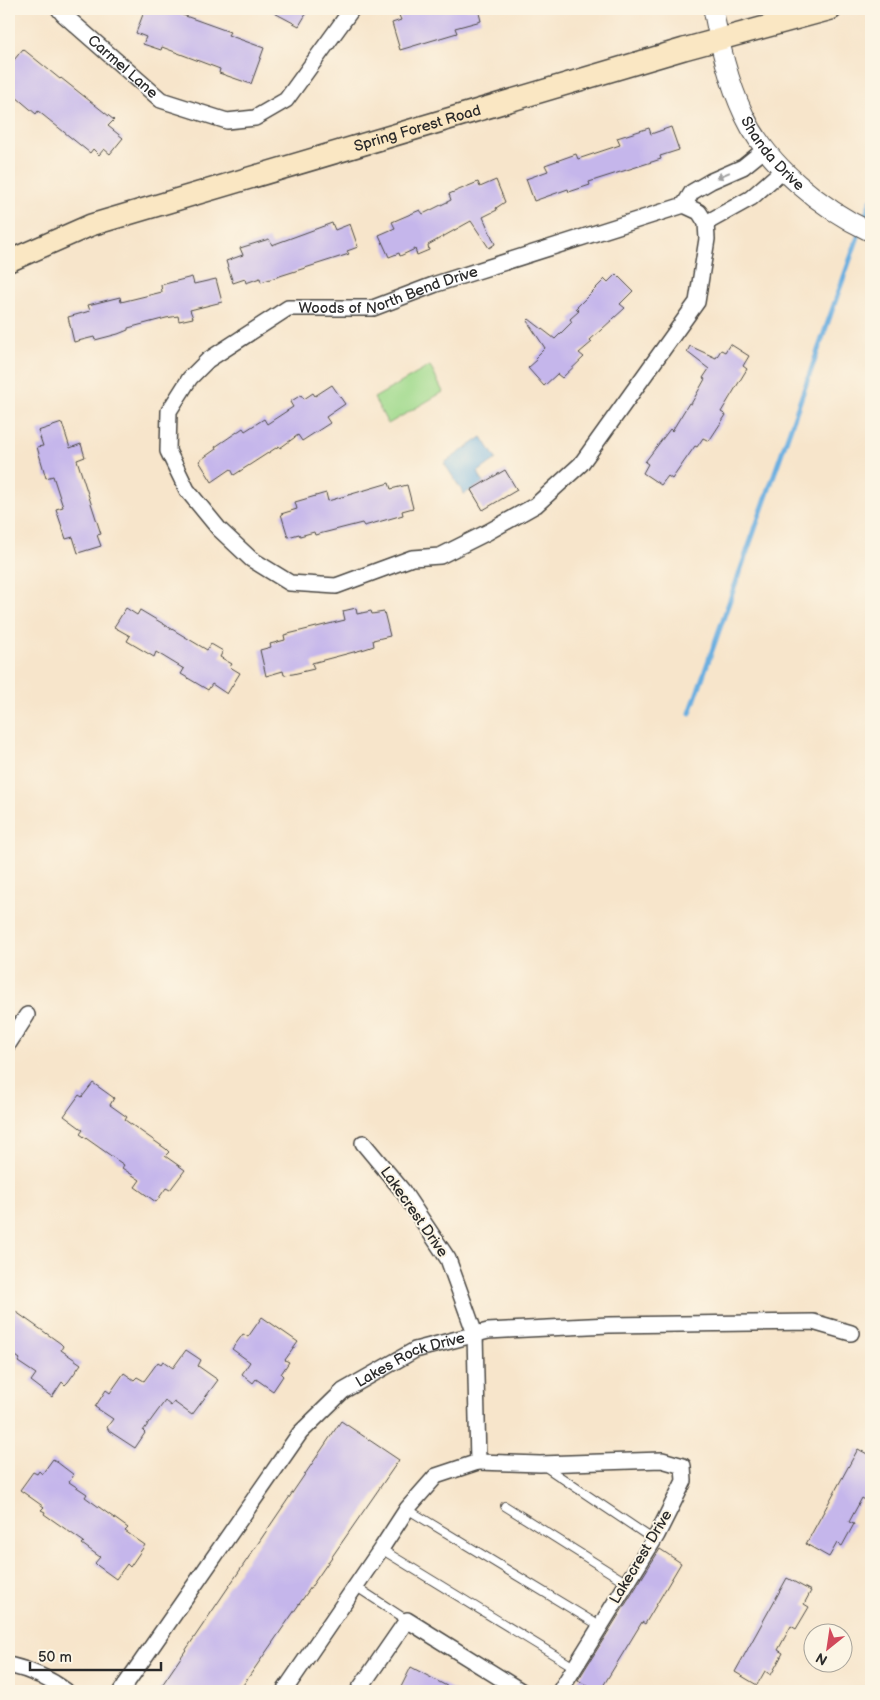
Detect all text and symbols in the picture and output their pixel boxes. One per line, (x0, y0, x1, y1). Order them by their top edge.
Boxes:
street label: Carmel Lane (84, 31, 162, 103)
street label: Spring Forest Road (352, 100, 483, 156)
street label: Shanda Drive (737, 113, 809, 195)
one-way arrow (716, 172, 730, 180)
street label: Woods of North Bend Drive (298, 262, 480, 318)
street label: Lakecrest Drive (376, 1163, 452, 1261)
street label: Lakes Rock Drive (352, 1328, 467, 1391)
street label: Lakecrest Drive (606, 1507, 676, 1607)
north arrow (802, 1622, 852, 1672)
scale bar (30, 1640, 161, 1672)
text: 50 m (38, 1648, 72, 1667)
text: N (813, 1649, 831, 1669)

